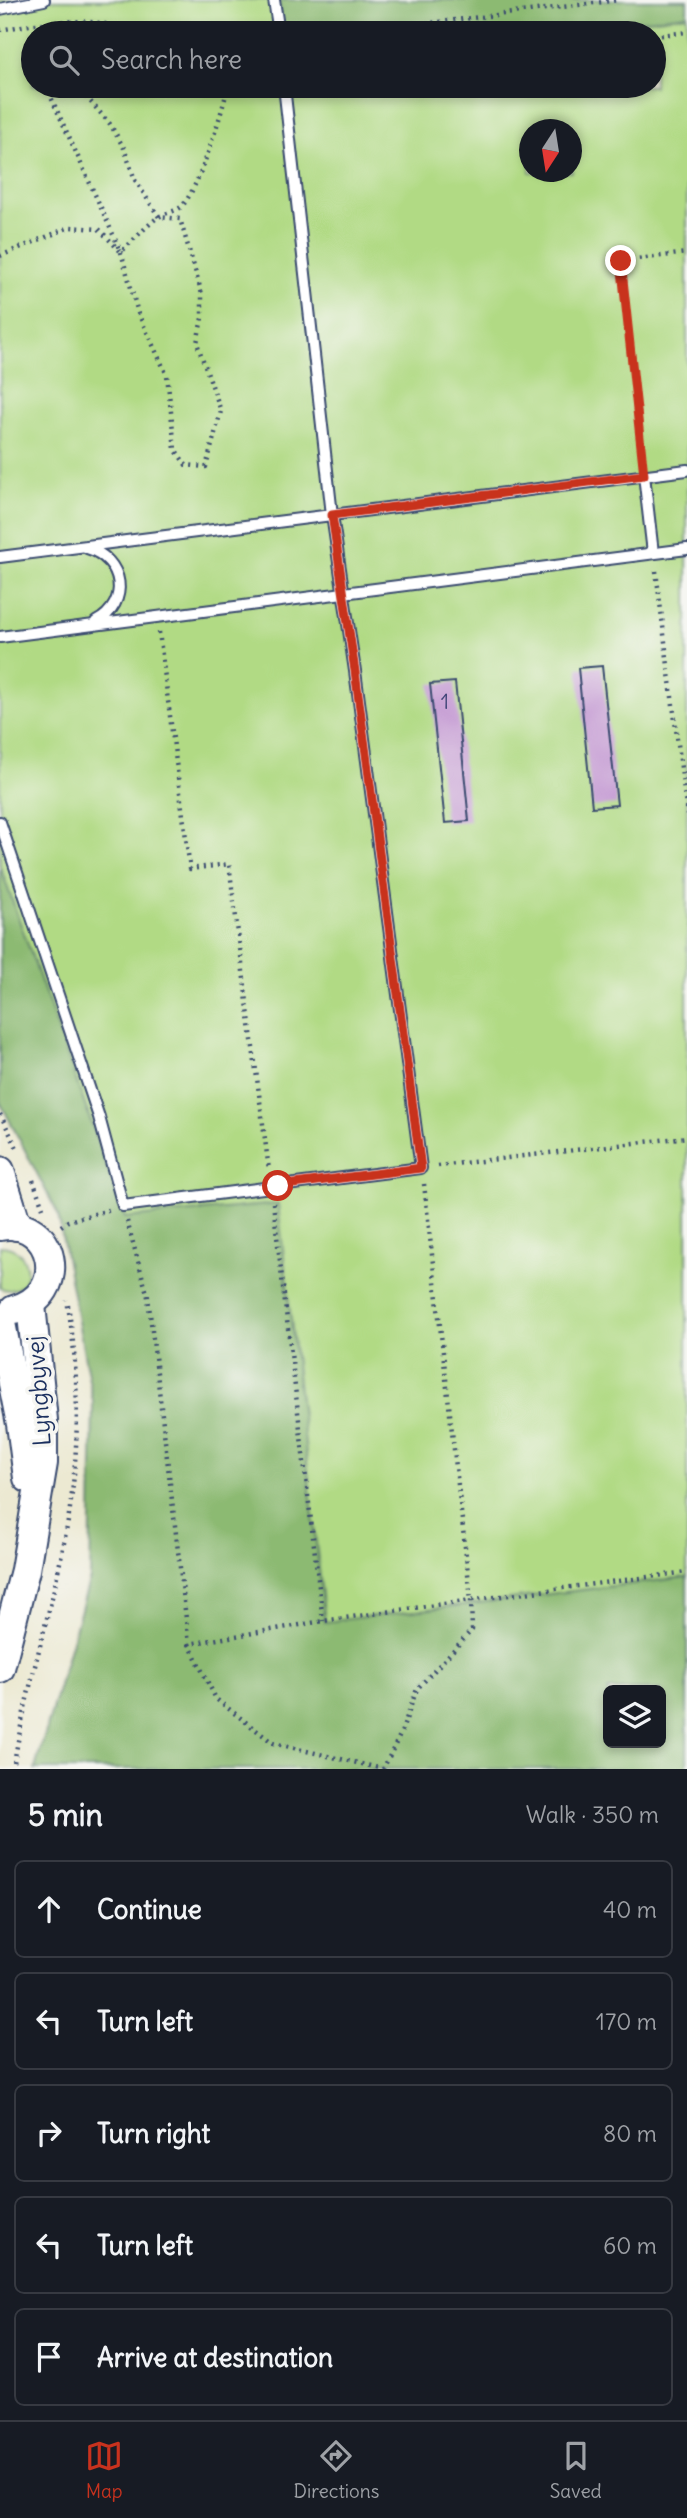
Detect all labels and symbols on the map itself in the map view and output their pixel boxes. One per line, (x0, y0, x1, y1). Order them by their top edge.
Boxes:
north arrow (519, 119, 582, 182)
route end (605, 245, 636, 276)
house number: 1 (441, 688, 449, 715)
route start (262, 1170, 293, 1201)
street label: Lyngbyvej (19, 1335, 57, 1447)

